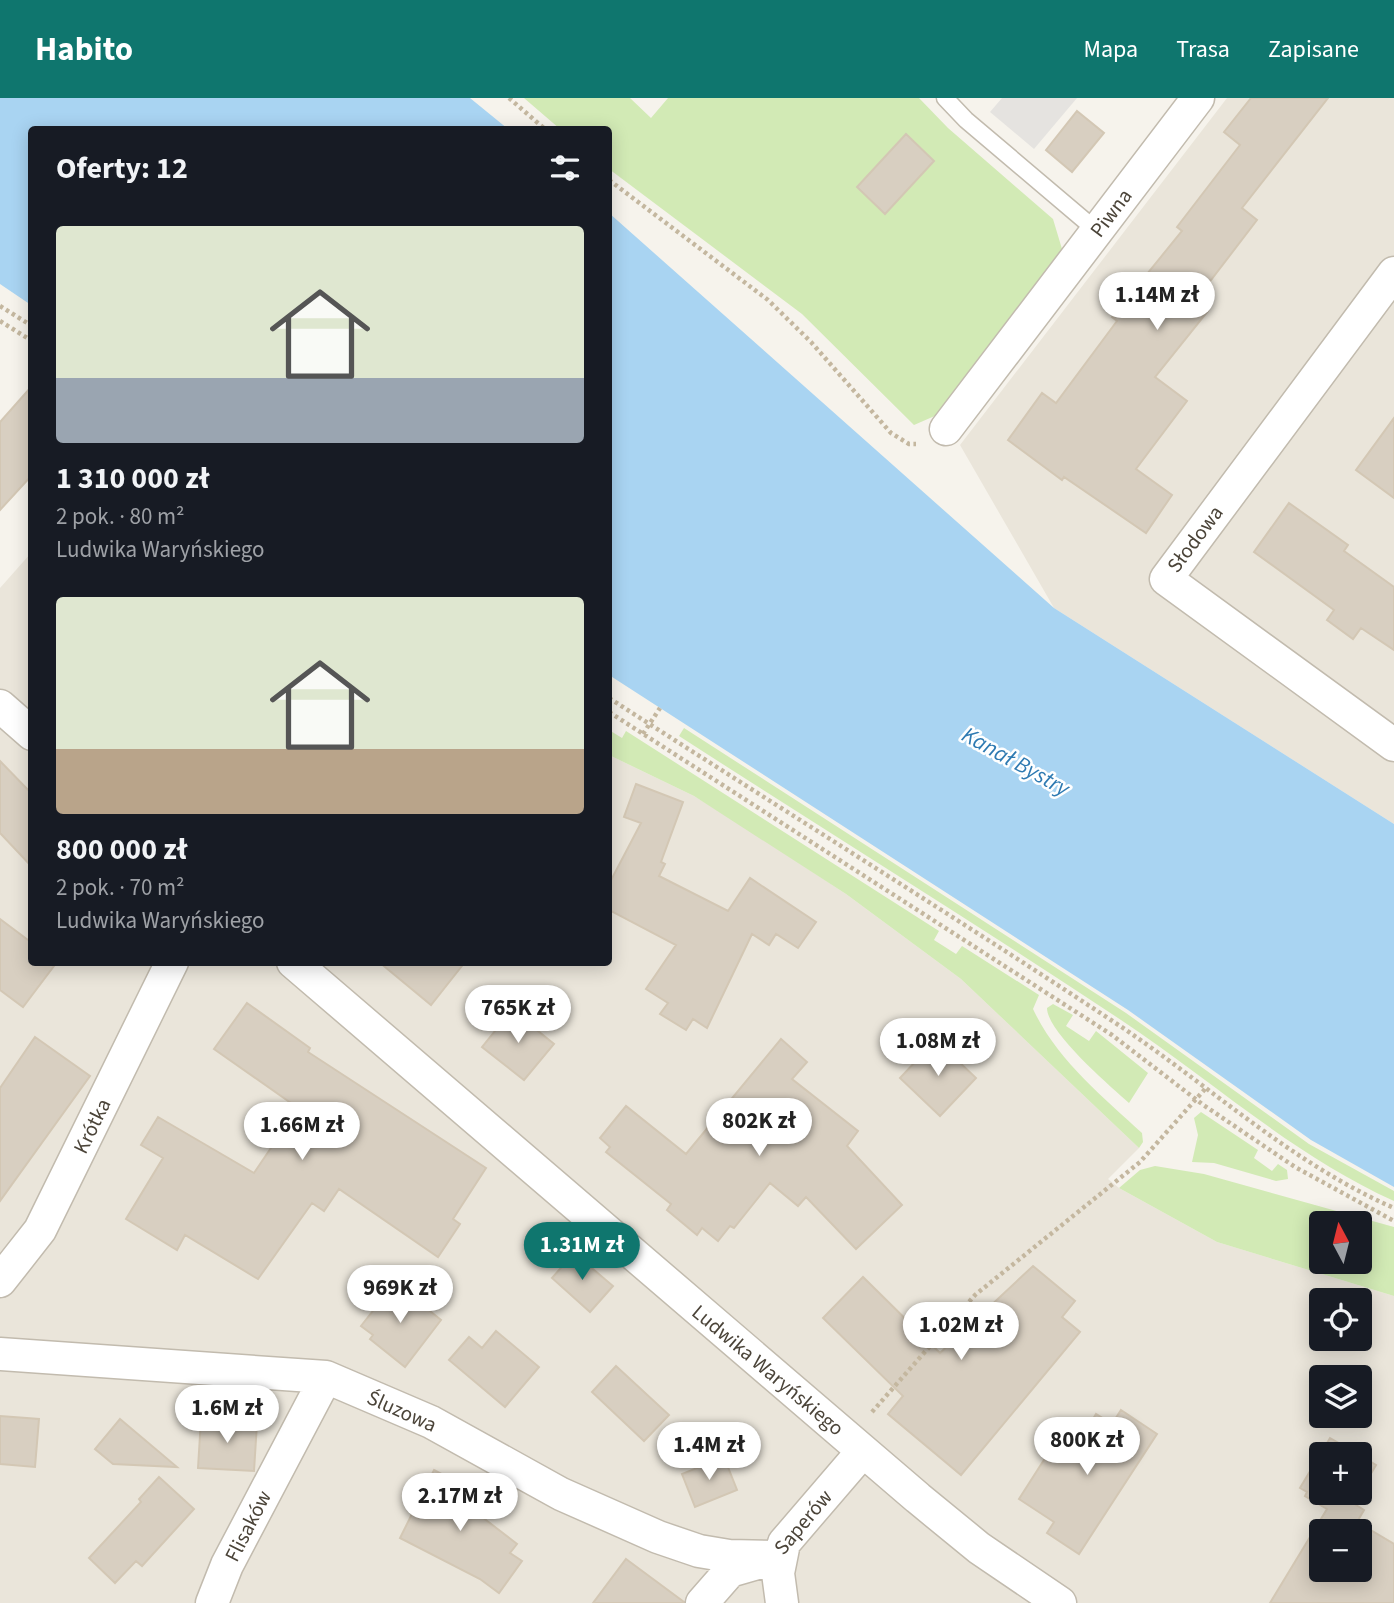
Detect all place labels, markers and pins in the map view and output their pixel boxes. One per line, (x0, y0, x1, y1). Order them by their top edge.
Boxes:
pin: 1.14M zł (1085, 272, 1229, 332)
pin: 765K zł (453, 986, 583, 1045)
pin: 1.08M zł (866, 1018, 1010, 1078)
pin: 802K zł (694, 1098, 824, 1158)
pin: 1.66M zł (230, 1102, 374, 1162)
pin: 1.31M zł (510, 1222, 654, 1282)
pin: 969K zł (335, 1266, 465, 1325)
pin: 1.02M zł (889, 1302, 1033, 1362)
pin: 1.6M zł (162, 1386, 292, 1445)
pin: 800K zł (1022, 1418, 1152, 1477)
pin: 1.4M zł (644, 1422, 774, 1482)
pin: 2.17M zł (388, 1474, 532, 1533)

